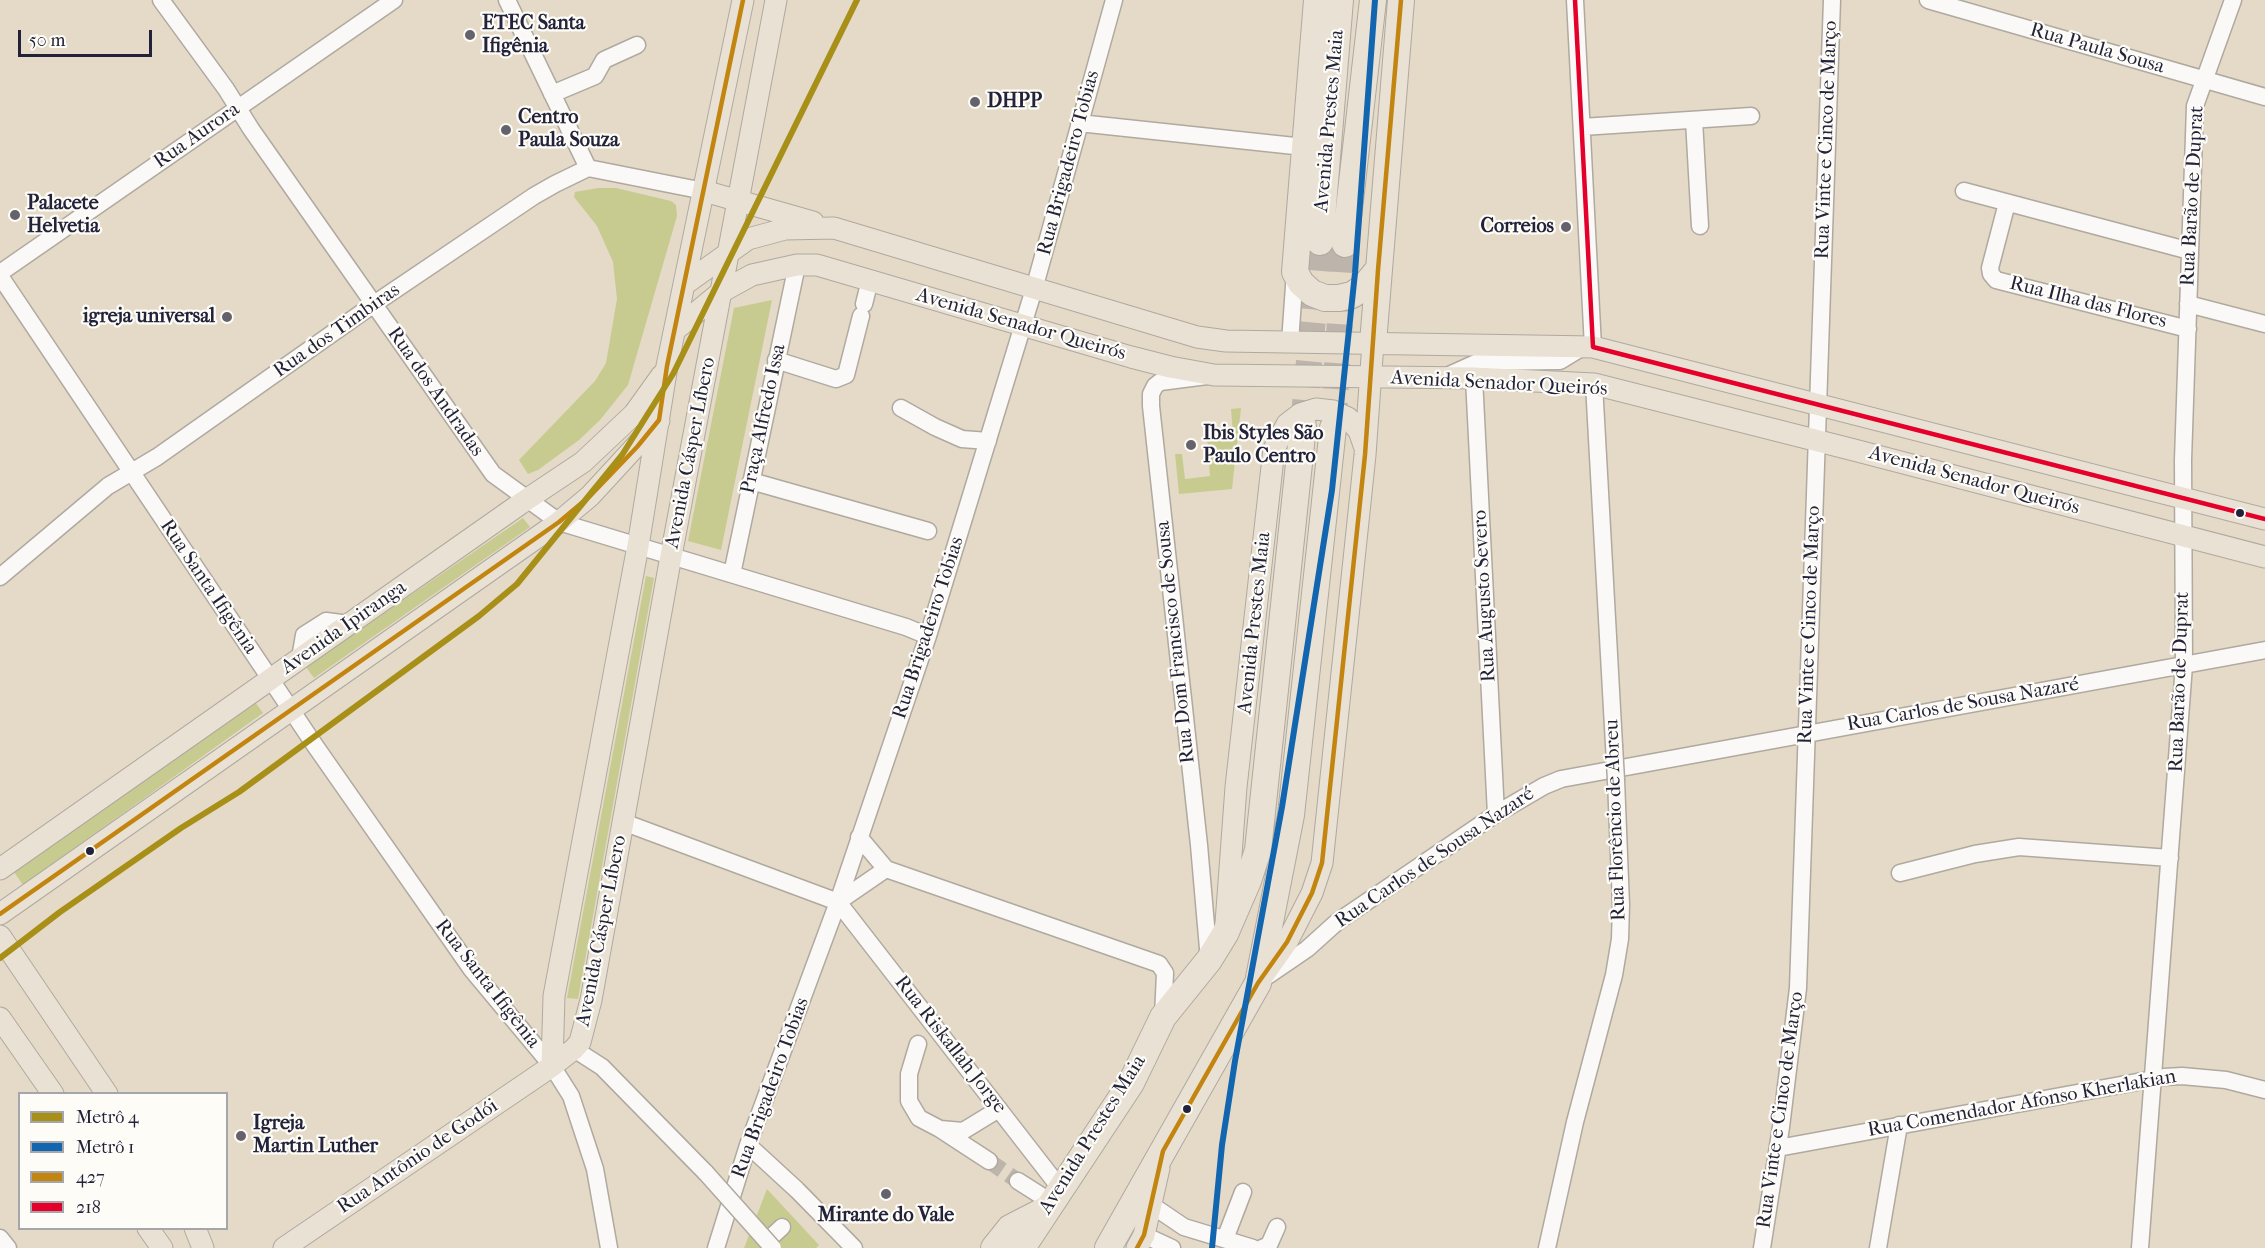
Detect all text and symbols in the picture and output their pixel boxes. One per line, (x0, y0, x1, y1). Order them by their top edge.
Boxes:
place label: ETEC Santa Ifigênia (482, 12, 585, 59)
scale bar (21, 18, 154, 56)
street label: Rua Paula Sousa (2027, 18, 2167, 80)
street label: Rua Vinte e Cinco de Março (1811, 20, 1843, 260)
marker: ETEC Santa Ifigênia (463, 28, 477, 42)
street label: Avenida Prestes Maia (1310, 29, 1350, 213)
text: 50 m (29, 30, 65, 51)
street label: Rua Brigadeiro Tobias (1033, 68, 1105, 258)
place label: DHPP (987, 90, 1042, 114)
marker: DHPP (968, 95, 982, 109)
street label: Rua Aurora (149, 98, 245, 174)
street label: Rua Barão de Duprat (2176, 105, 2210, 287)
place label: Centro Paula Souza (518, 106, 619, 153)
marker: Centro Paula Souza (499, 123, 513, 137)
place label: Palacete Helvetia (27, 192, 99, 239)
marker: Palacete Helvetia (8, 208, 22, 222)
place label: Correios (1480, 215, 1554, 239)
marker: Correios (1559, 220, 1573, 234)
street label: Rua Ilha das Flores (2007, 272, 2169, 334)
street label: Rua dos Timbiras (269, 279, 405, 383)
street label: Avenida Senador Queirós (913, 284, 1129, 366)
place label: igreja universal (83, 305, 215, 329)
marker: igreja universal (220, 310, 234, 324)
street label: Rua dos Andradas (381, 323, 489, 461)
street label: Praça Alfredo Issa (736, 342, 792, 496)
street label: Avenida Cásper Líbero (661, 355, 721, 551)
street label: Avenida Senador Queirós (1390, 366, 1608, 402)
place label: Ibis Styles São Paulo Centro (1203, 422, 1323, 469)
marker: Ibis Styles São Paulo Centro (1184, 438, 1198, 452)
street label: Avenida Senador Queirós (1866, 441, 2082, 521)
street label: Rua Vinte e Cinco de Março (1794, 505, 1826, 745)
unlabelled marker (2234, 507, 2246, 519)
street label: Rua Augusto Severo (1469, 509, 1501, 683)
street label: Rua Santa Ifigênia (154, 515, 262, 659)
street label: Rua Dom Francisco de Sousa (1151, 519, 1201, 765)
street label: Avenida Prestes Maia (1234, 531, 1276, 715)
street label: Rua Brigadeiro Tobias (888, 534, 970, 722)
street label: Avenida Ipiranga (277, 576, 411, 680)
street label: Rua Barão de Duprat (2165, 591, 2195, 773)
street label: Rua Carlos de Sousa Nazaré (1845, 673, 2081, 737)
street label: Rua Florêncio de Abreu (1600, 719, 1632, 921)
street label: Rua Carlos de Sousa Nazaré (1331, 782, 1539, 934)
street label: Avenida Cásper Líbero (572, 833, 632, 1029)
unlabelled marker (84, 845, 96, 857)
street label: Rua Santa Ifigênia (429, 915, 545, 1053)
street label: Rua Riskallah Jorge (889, 971, 1011, 1119)
street label: Rua Vinte e Cinco de Março (1752, 990, 1810, 1230)
street label: Rua Brigadeiro Tobias (727, 994, 815, 1182)
street label: Avenida Prestes Maia (1034, 1051, 1152, 1219)
street label: Rua Comendador Afonso Kherlakian (1866, 1065, 2178, 1143)
legend (18, 1092, 228, 1230)
street label: Rua Antônio de Godói (333, 1094, 503, 1220)
unlabelled marker (1181, 1103, 1193, 1115)
text: Metrô 4 (76, 1107, 139, 1128)
place label: Igreja Martin Luther (253, 1112, 378, 1159)
marker: Igreja Martin Luther (234, 1129, 248, 1143)
text: Metrô 1 (76, 1137, 135, 1158)
text: 427 (76, 1167, 105, 1188)
marker: Mirante do Vale (879, 1187, 893, 1201)
text: 218 (76, 1197, 101, 1218)
place label: Mirante do Vale (818, 1204, 954, 1228)

